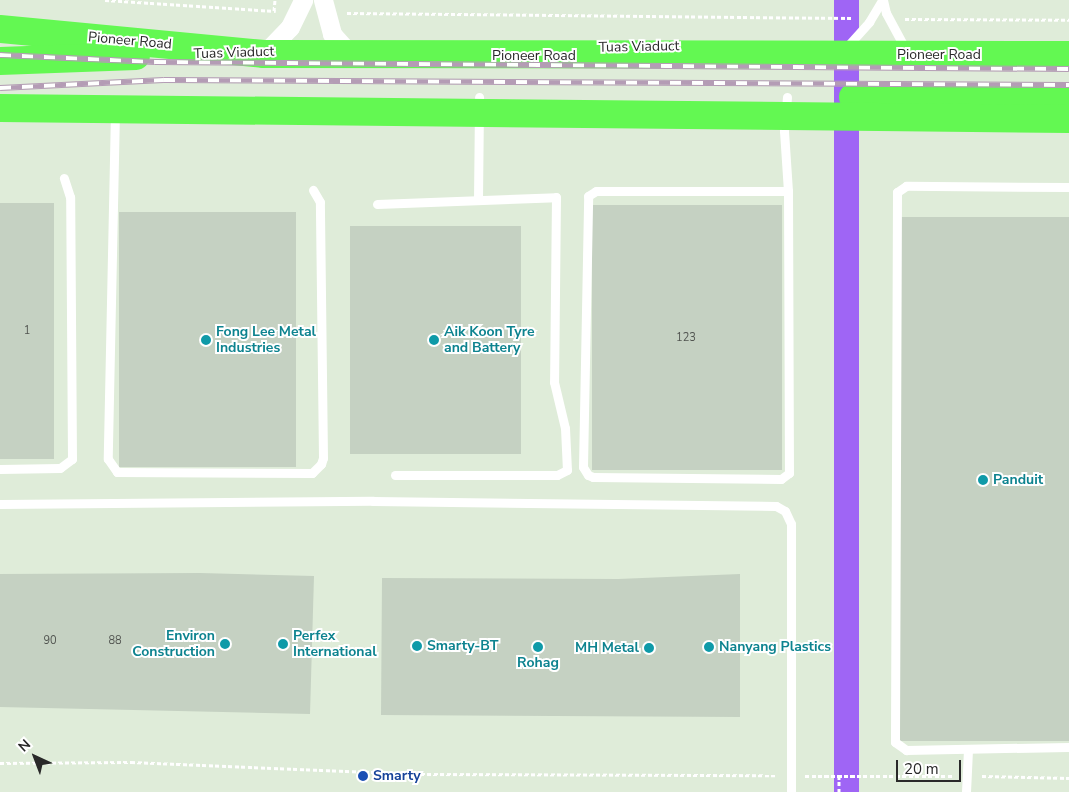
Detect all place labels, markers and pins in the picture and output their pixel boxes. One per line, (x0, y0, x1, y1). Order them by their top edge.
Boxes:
place label: Fong Lee Metal Industries (216, 324, 316, 357)
place label: Aik Koon Tyre and Battery (444, 324, 535, 357)
marker: Fong Lee Metal Industries (200, 334, 212, 346)
marker: Aik Koon Tyre and Battery (428, 334, 440, 346)
place label: Panduit (993, 472, 1043, 488)
marker: Panduit (977, 474, 989, 486)
place label: Environ Construction (132, 628, 215, 660)
place label: Perfex International (293, 628, 377, 660)
marker: Environ Construction (219, 638, 231, 650)
marker: Perfex International (277, 638, 289, 650)
place label: Smarty-BT (427, 638, 499, 654)
place label: Nanyang Plastics (719, 639, 831, 655)
marker: Smarty-BT (411, 640, 423, 652)
place label: MH Metal (575, 640, 639, 656)
marker: Rohag (532, 641, 544, 653)
marker: Nanyang Plastics (703, 641, 715, 653)
marker: MH Metal (643, 642, 655, 654)
place label: Rohag (517, 655, 559, 671)
place label: Smarty (373, 768, 421, 784)
marker: Smarty (357, 770, 369, 782)

